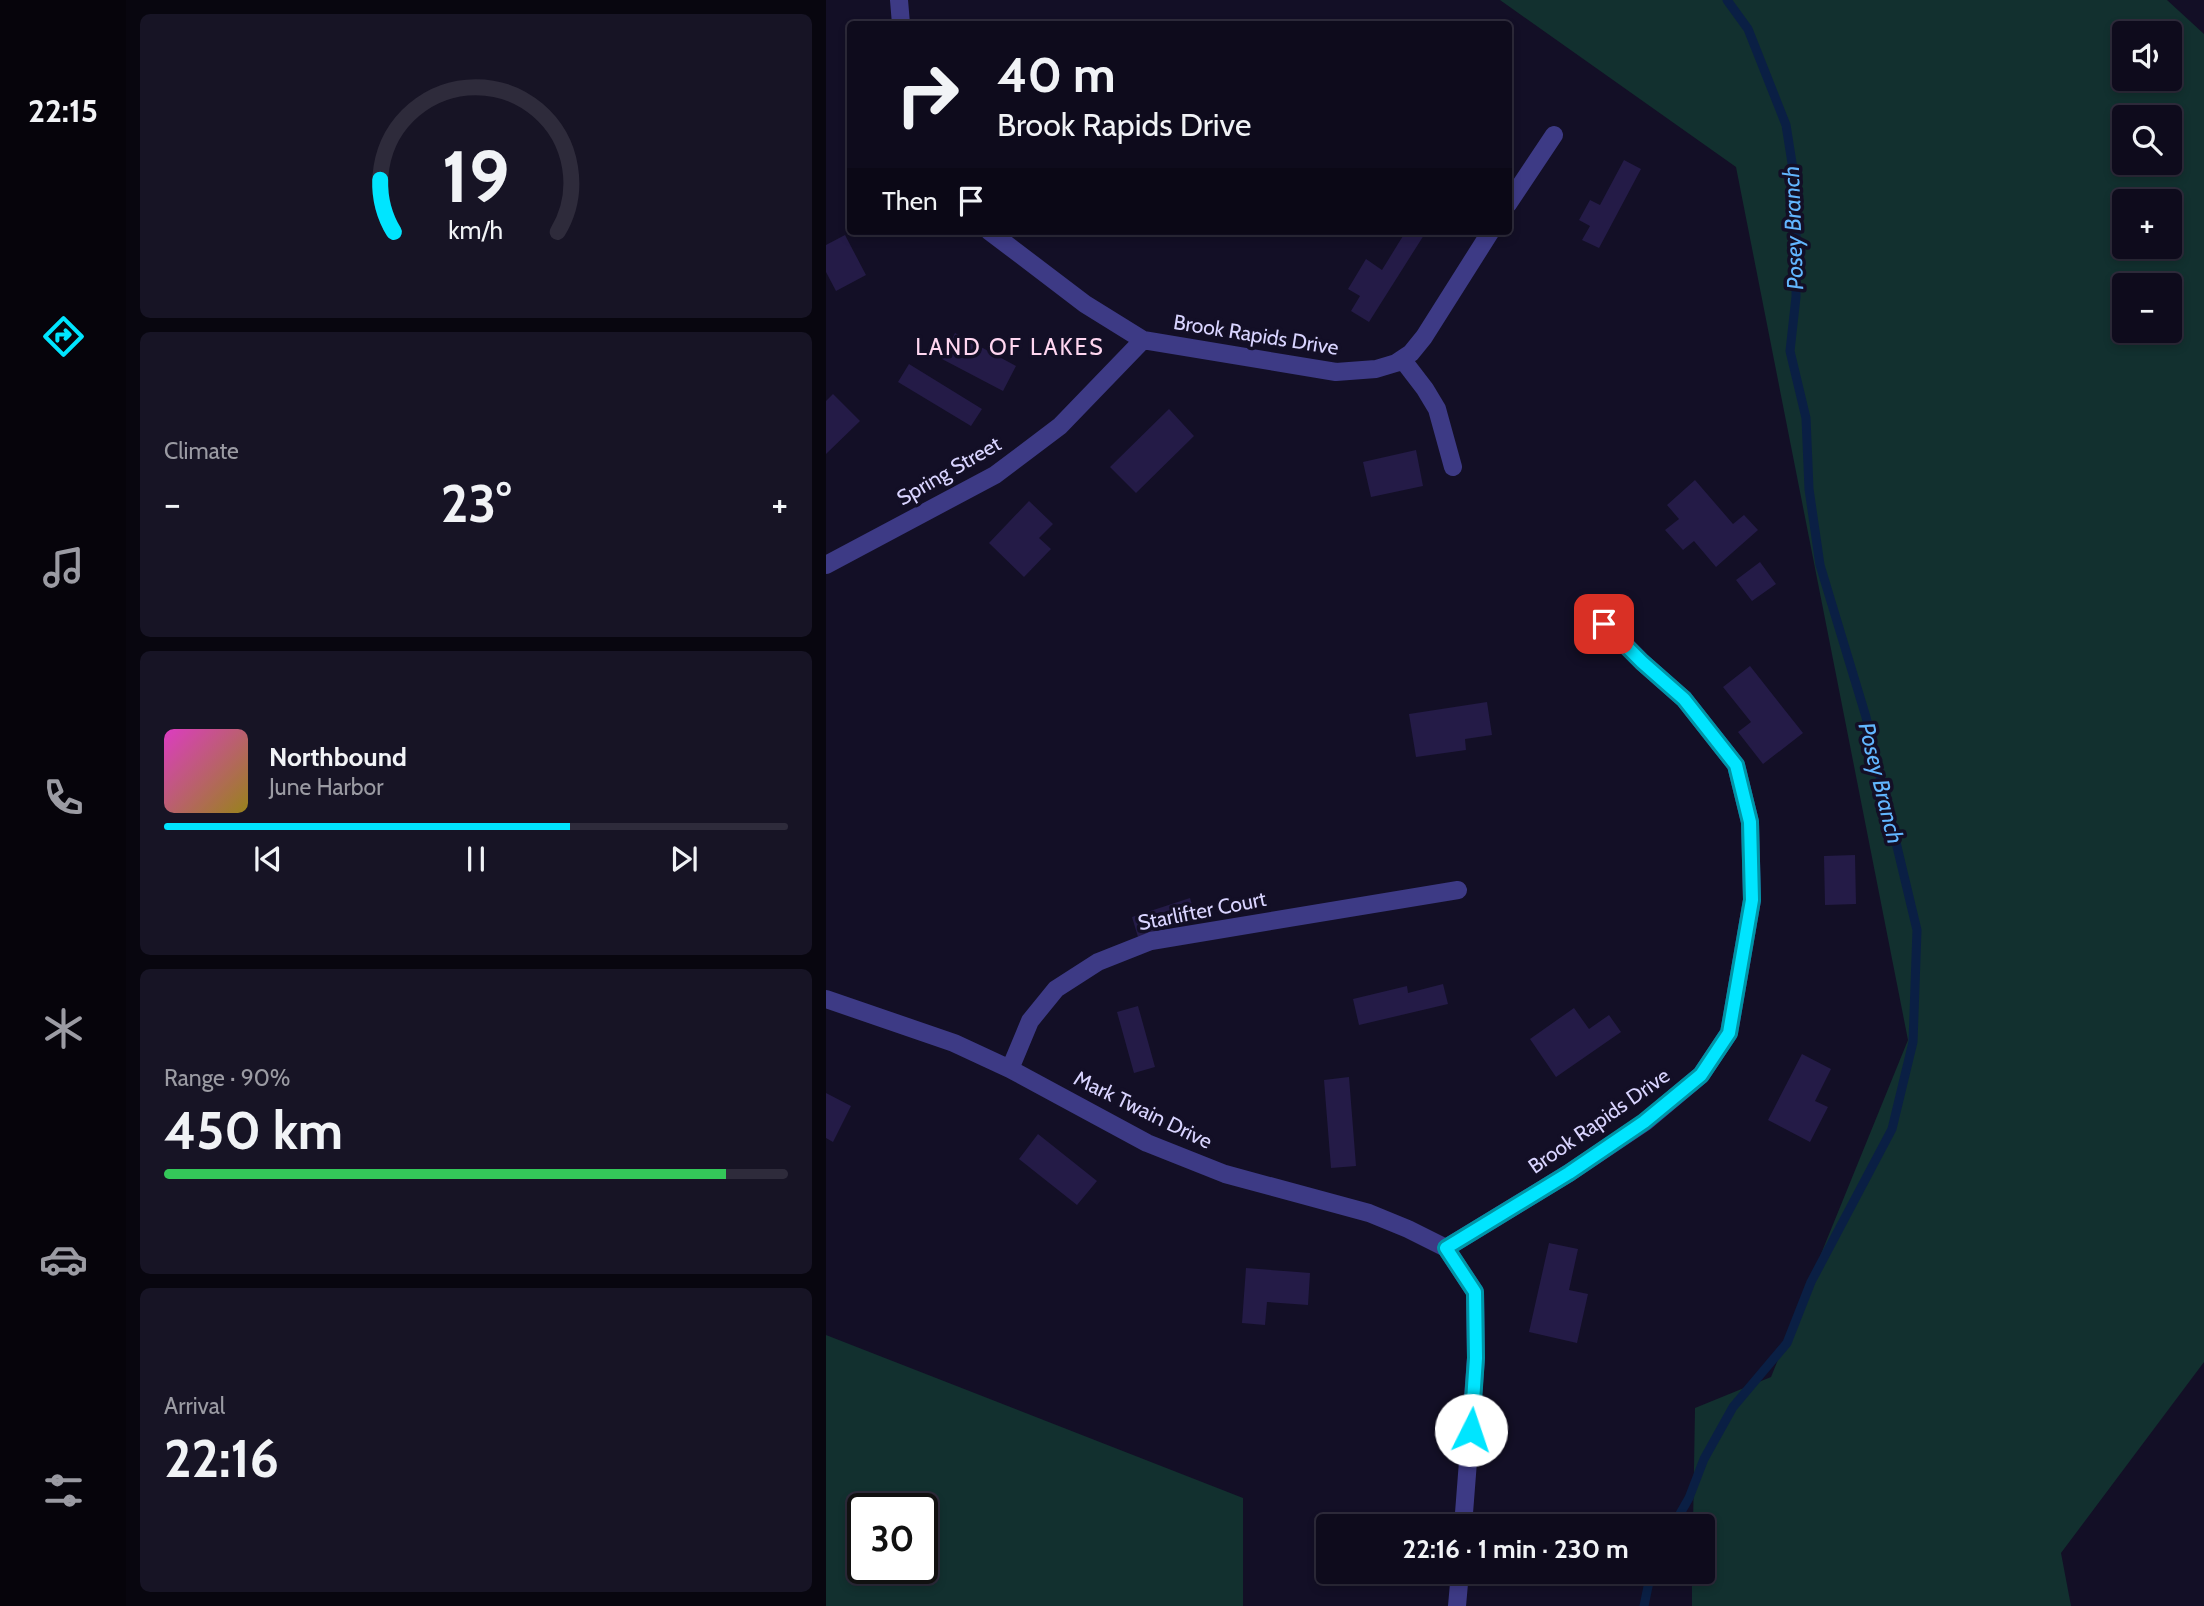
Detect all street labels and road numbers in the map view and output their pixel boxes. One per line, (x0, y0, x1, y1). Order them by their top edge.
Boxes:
street label: Brook Rapids Drive (1172, 309, 1341, 360)
street label: Spring Street (892, 431, 1005, 510)
street label: Starlifter Court (1136, 886, 1268, 935)
street label: Brook Rapids Drive (1523, 1062, 1674, 1179)
street label: Mark Twain Drive (1070, 1065, 1217, 1154)

